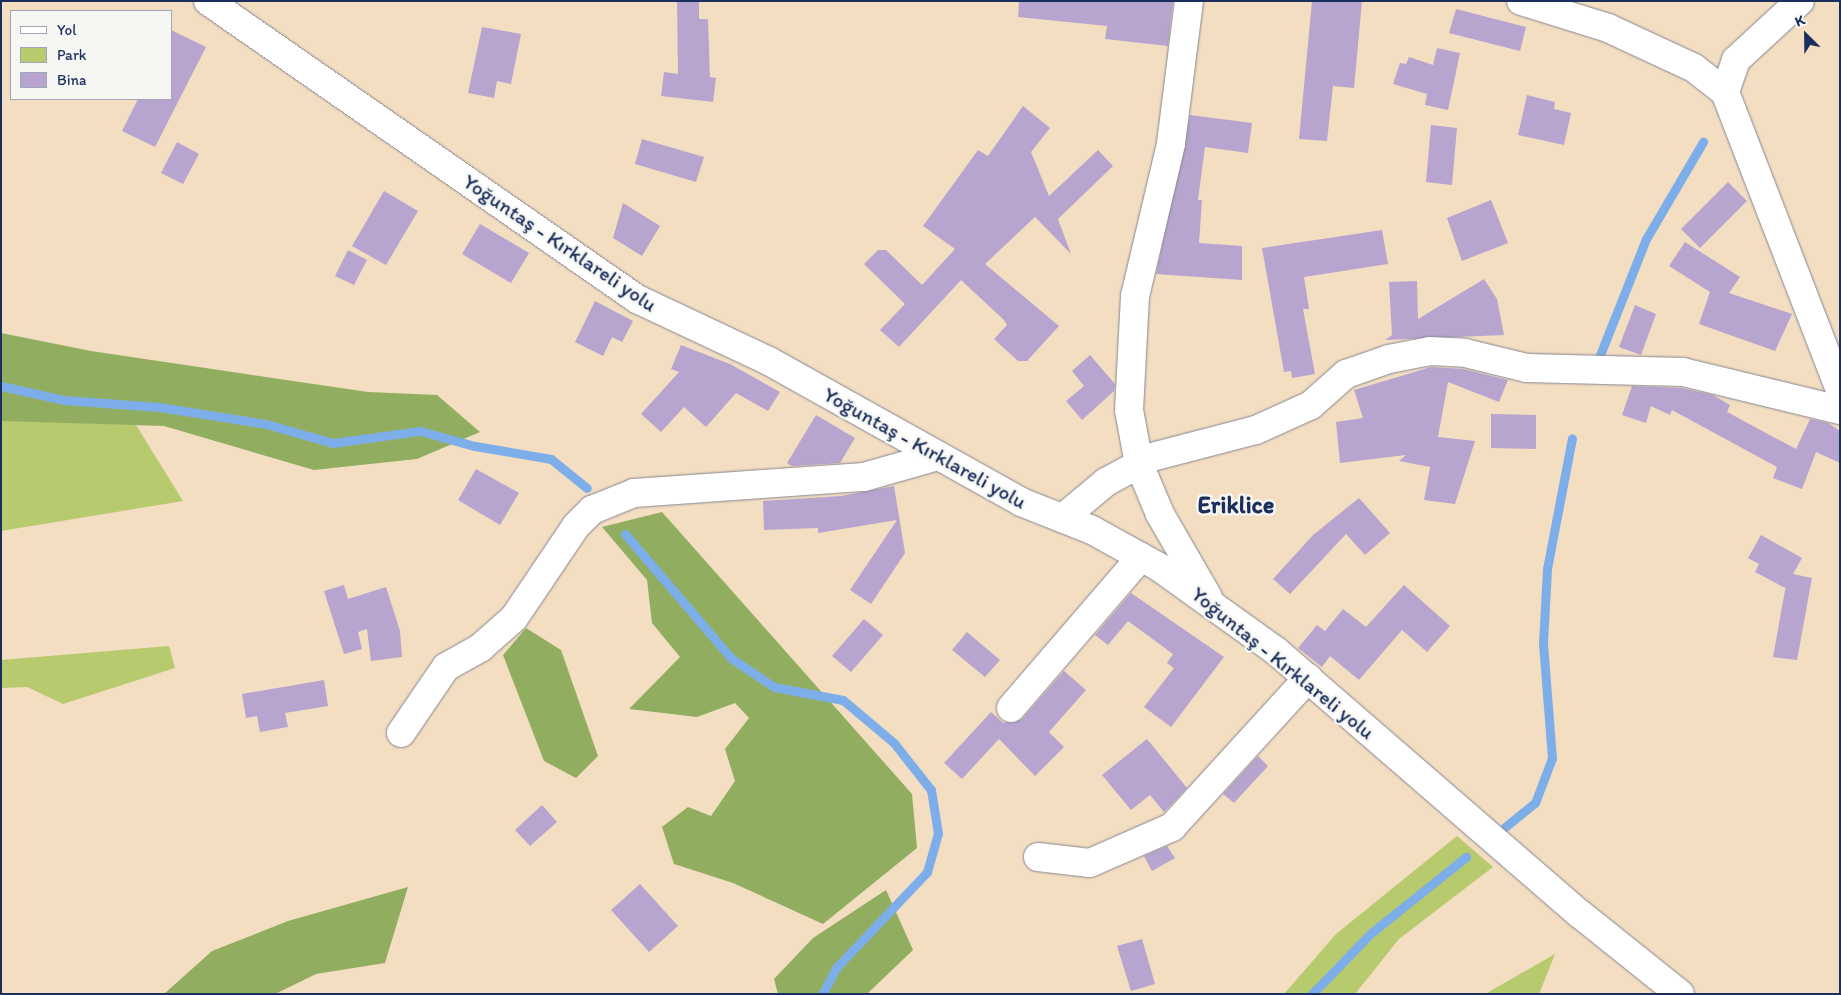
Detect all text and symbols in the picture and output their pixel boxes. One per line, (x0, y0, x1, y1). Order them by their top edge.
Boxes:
legend (10, 10, 172, 100)
north arrow (1781, 10, 1831, 60)
text: K (1792, 11, 1807, 30)
text: Yol (57, 21, 76, 39)
text: Park (57, 46, 87, 64)
text: Bina (57, 71, 86, 89)
street label: Yoğuntaş - Kırklareli yolu (458, 169, 662, 317)
street label: Yoğuntaş - Kırklareli yolu (819, 382, 1031, 514)
district label: Eriklice (1198, 491, 1274, 519)
street label: Yoğuntaş - Kırklareli yolu (1186, 581, 1380, 745)

